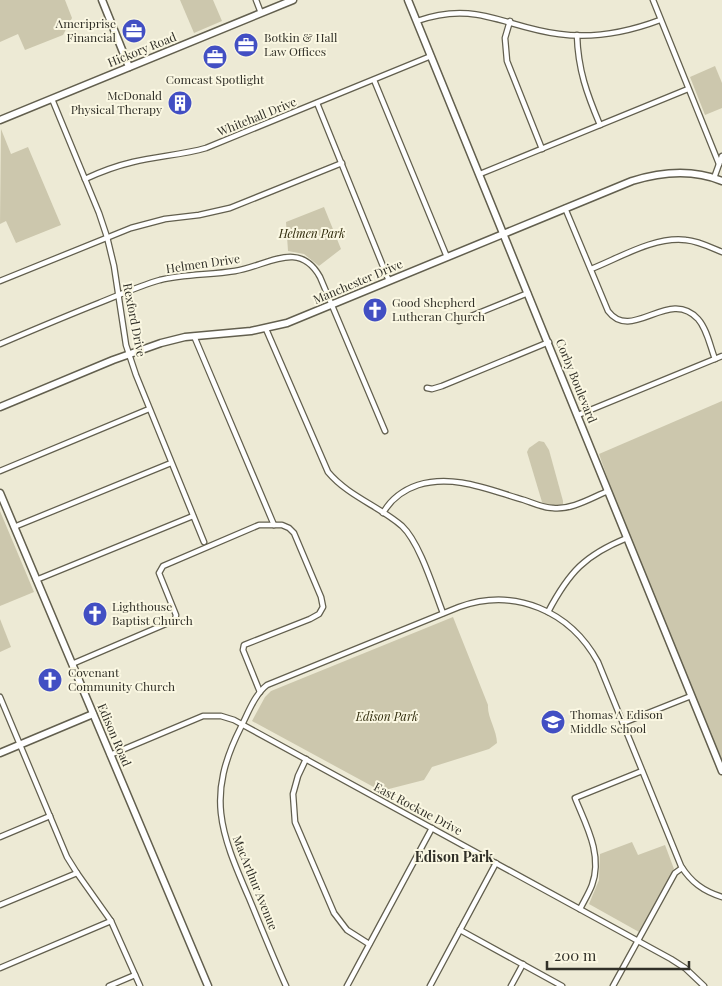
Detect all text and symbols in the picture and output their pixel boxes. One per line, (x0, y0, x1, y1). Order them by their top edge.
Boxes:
place label: Ameriprise Financial (55, 15, 117, 45)
office icon: Ameriprise Financial (121, 18, 147, 44)
street label: Hickory Road (105, 28, 178, 70)
place label: Botkin & Hall Law Offices (264, 29, 338, 59)
office icon: Botkin & Hall Law Offices (233, 32, 259, 58)
office icon: Comcast Spotlight (202, 44, 228, 70)
place label: Comcast Spotlight (166, 71, 265, 87)
place label: McDonald Physical Therapy (71, 87, 162, 117)
building icon: McDonald Physical Therapy (167, 90, 193, 116)
street label: Whitehall Drive (214, 93, 299, 140)
park label: Helmen Park (278, 225, 345, 241)
street label: Helmen Drive (165, 250, 241, 276)
street label: Manchester Drive (310, 255, 405, 307)
street label: Rexford Drive (120, 282, 150, 358)
place label: Good Shepherd Lutheran Church (392, 294, 485, 324)
church icon: Good Shepherd Lutheran Church (362, 297, 388, 323)
street label: Corby Boulevard (553, 336, 601, 425)
place label: Lighthouse Baptist Church (112, 598, 193, 628)
church icon: Lighthouse Baptist Church (82, 601, 108, 627)
place label: Covenant Community Church (68, 664, 175, 694)
church icon: Covenant Community Church (37, 667, 63, 693)
street label: Edison Road (94, 701, 135, 769)
place label: Thomas A Edison Middle School (570, 706, 663, 736)
park label: Edison Park (355, 708, 418, 724)
school or university icon: Thomas A Edison Middle School (540, 709, 566, 735)
street label: East Rockne Drive (371, 778, 466, 838)
street label: MacArthur Avenue (230, 833, 282, 932)
district label: Edison Park (415, 847, 494, 866)
scale bar (547, 938, 690, 970)
text: 200 m (554, 945, 597, 965)

